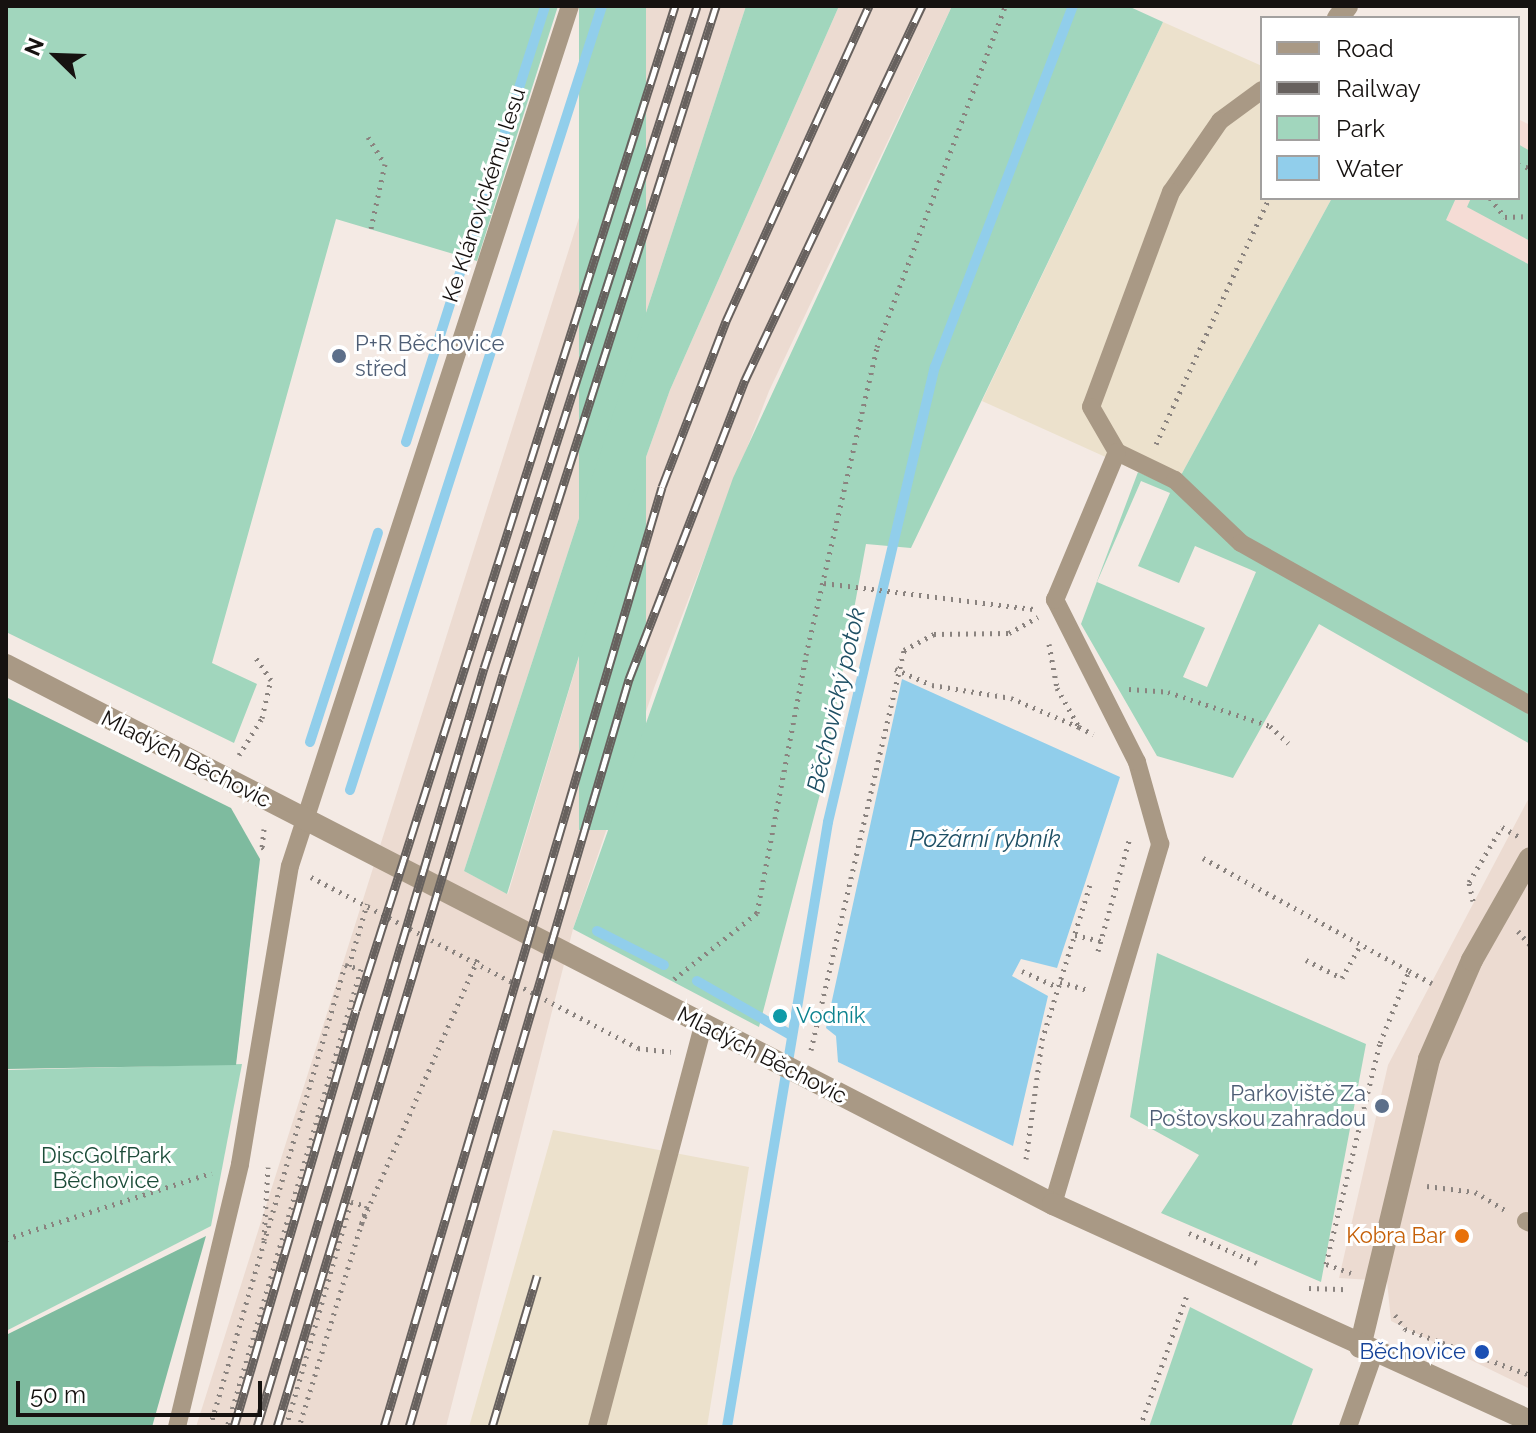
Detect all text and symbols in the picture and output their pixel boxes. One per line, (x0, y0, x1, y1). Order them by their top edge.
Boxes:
north arrow (16, 16, 96, 96)
legend (1260, 16, 1520, 200)
text: N (19, 34, 49, 59)
text: Road (1336, 34, 1394, 63)
text: Railway (1336, 74, 1421, 103)
street label: Ke Klánovickému lesu (437, 85, 531, 305)
text: Park (1336, 114, 1385, 143)
text: Water (1336, 154, 1403, 183)
place label: P+R Běchovice střed (355, 330, 504, 382)
marker: P+R Běchovice střed (330, 347, 348, 365)
water label: Běchovický potok (801, 605, 871, 795)
street label: Mladých Běchovic (97, 705, 275, 813)
water label: Požární rybník (909, 825, 1061, 853)
street label: Mladých Běchovic (673, 1001, 851, 1109)
place label: Vodník (796, 1003, 866, 1029)
marker: Vodník (771, 1007, 789, 1025)
place label: Parkoviště Za Poštovskou zahradou (1149, 1080, 1366, 1132)
marker: Parkoviště Za Poštovskou zahradou (1373, 1097, 1391, 1115)
park label: DiscGolfPark Běchovice (41, 1142, 171, 1194)
place label: Kobra Bar (1346, 1223, 1446, 1249)
marker: Kobra Bar (1453, 1227, 1471, 1245)
place label: Běchovice (1359, 1339, 1466, 1365)
marker: Běchovice (1473, 1343, 1491, 1361)
scale bar (20, 1365, 266, 1415)
text: 50 m (30, 1380, 86, 1409)

